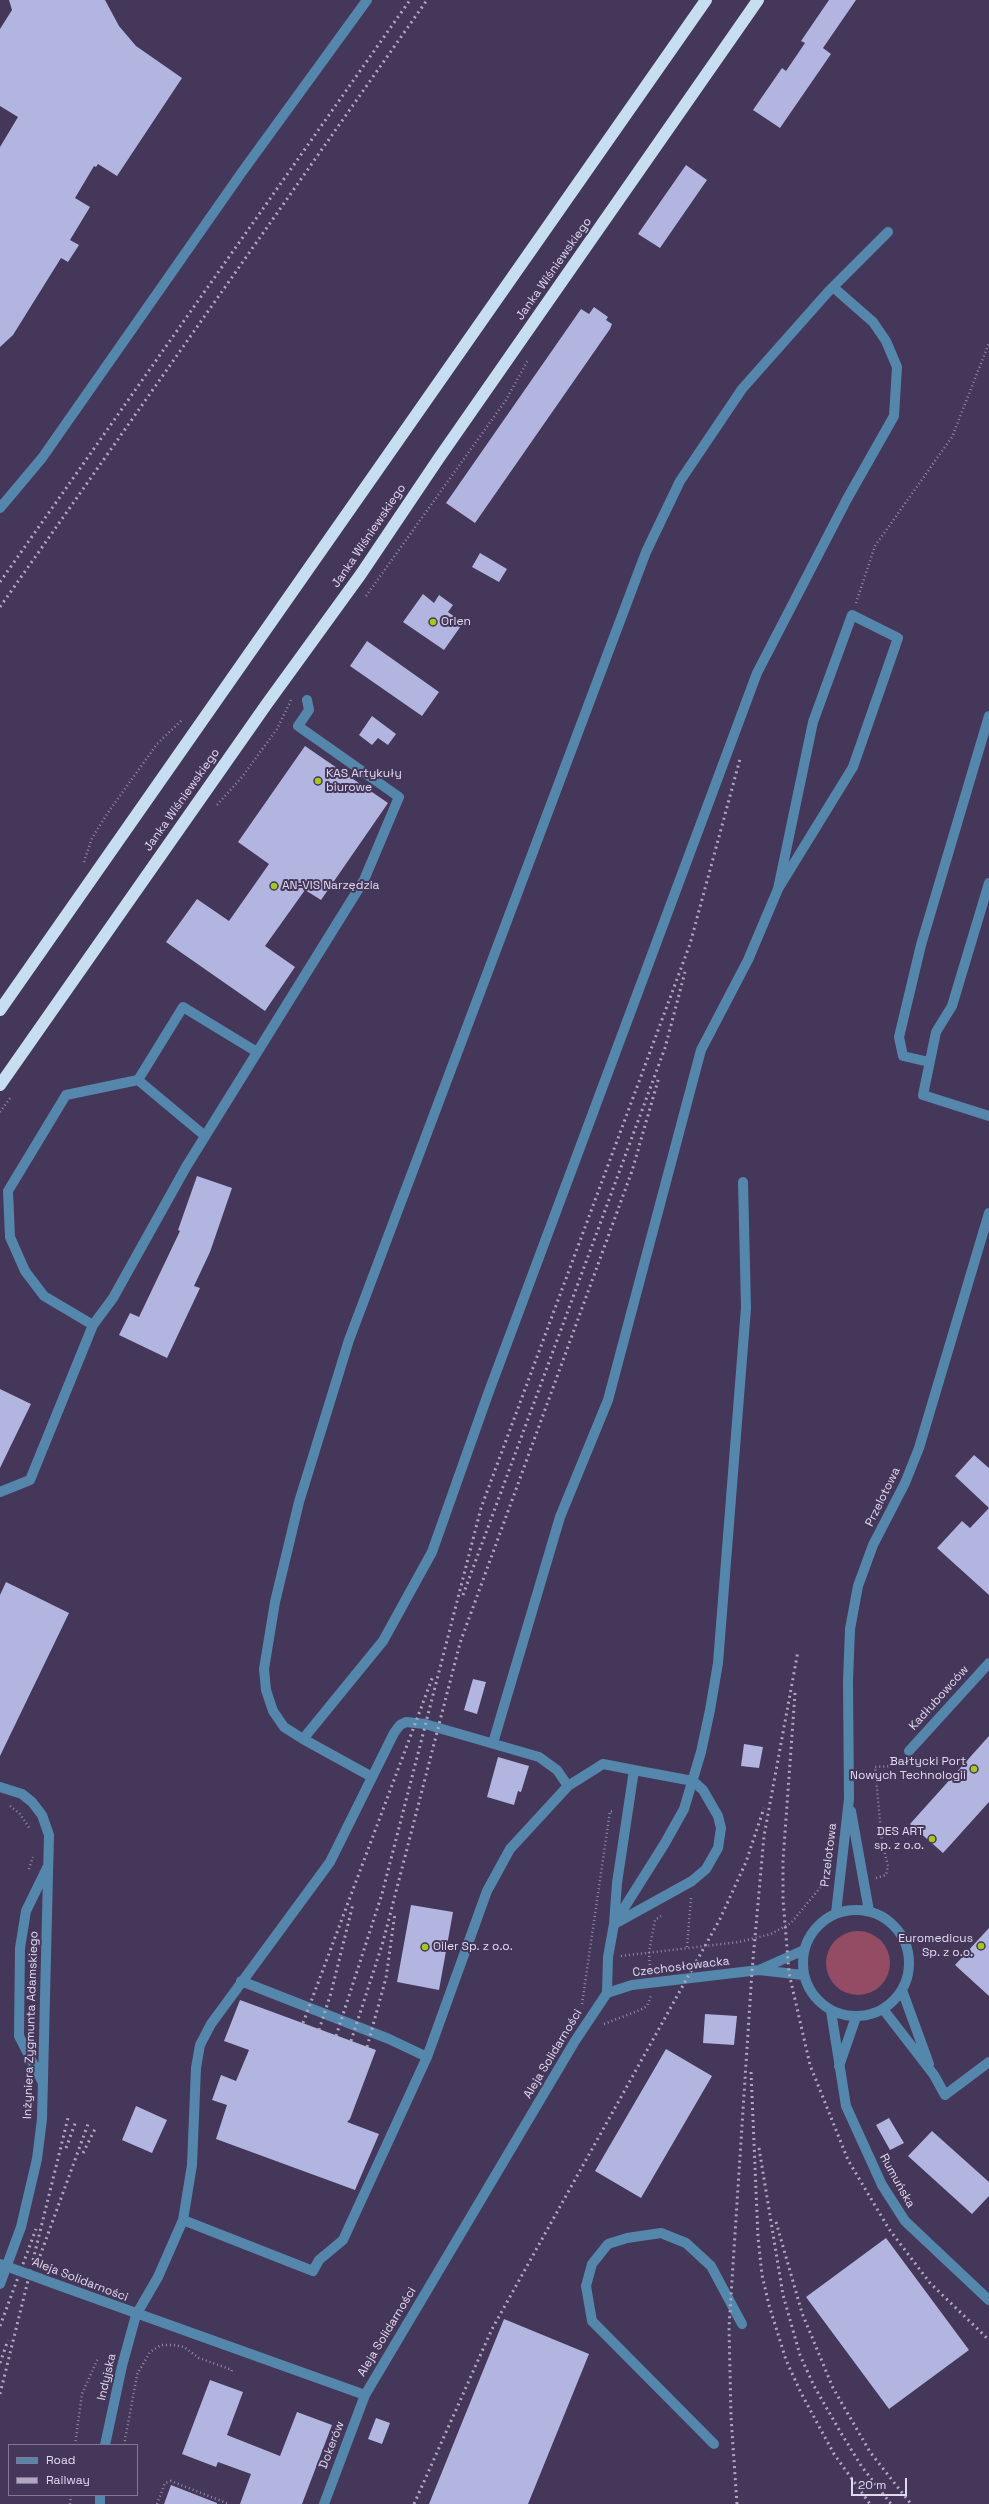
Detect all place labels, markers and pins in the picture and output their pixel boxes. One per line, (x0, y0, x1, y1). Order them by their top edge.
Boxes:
place label: Orlen (441, 615, 471, 629)
marker: Orlen (428, 617, 438, 627)
place label: KAS Artykuły biurowe (326, 767, 402, 795)
marker: KAS Artykuły biurowe (313, 776, 323, 786)
place label: AN-VIS Narzędzia (282, 879, 379, 893)
marker: AN-VIS Narzędzia (269, 881, 279, 891)
place label: Bałtycki Port Nowych Technologii (850, 1755, 966, 1783)
marker: Bałtycki Port Nowych Technologii (969, 1764, 979, 1774)
place label: DES ART sp. z o.o. (874, 1825, 924, 1853)
marker: DES ART sp. z o.o. (927, 1834, 937, 1844)
place label: Euromedicus Sp. z o.o. (898, 1932, 973, 1960)
place label: Oiler Sp. z o.o. (433, 1940, 513, 1954)
marker: Euromedicus Sp. z o.o. (976, 1941, 986, 1951)
marker: Oiler Sp. z o.o. (420, 1942, 430, 1952)

